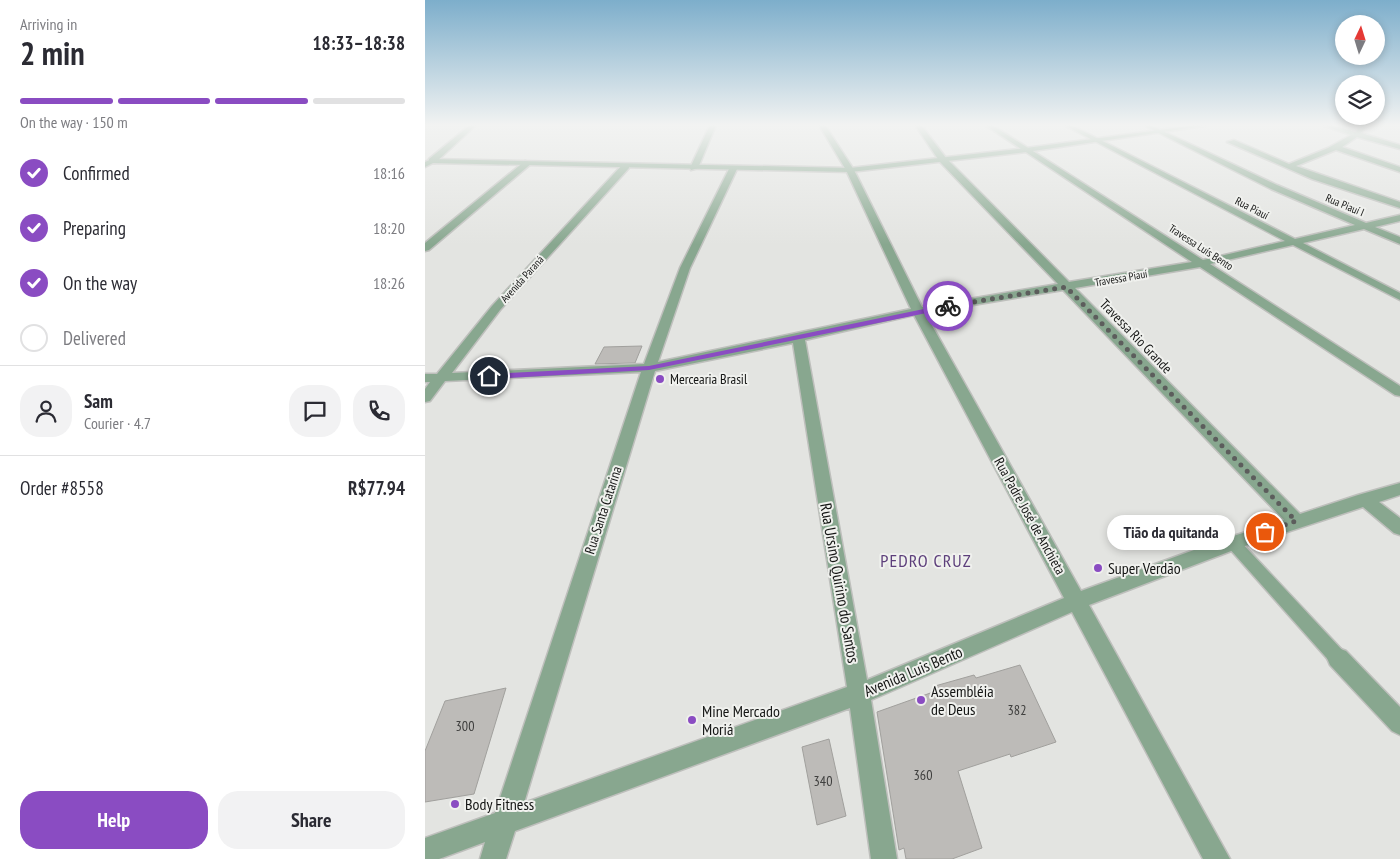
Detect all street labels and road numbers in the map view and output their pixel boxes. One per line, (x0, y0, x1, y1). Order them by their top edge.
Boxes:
street label: Rua Piauí I (1324, 191, 1366, 219)
street label: Rua Piauí (1233, 194, 1272, 223)
street label: Travessa Luís Bento (1166, 221, 1236, 273)
street label: Avenida Paraná (497, 253, 547, 305)
street label: Travessa Piauí (1094, 266, 1149, 290)
street label: Travessa Rio Grande (1096, 295, 1176, 377)
street label: Rua Padre José de Anchieta (990, 454, 1070, 578)
street label: Rua Santa Catarina (580, 464, 626, 556)
street label: Rua Ursino Quirino do Santos (816, 502, 864, 664)
street label: Avenida Luis Bento (861, 641, 965, 701)

